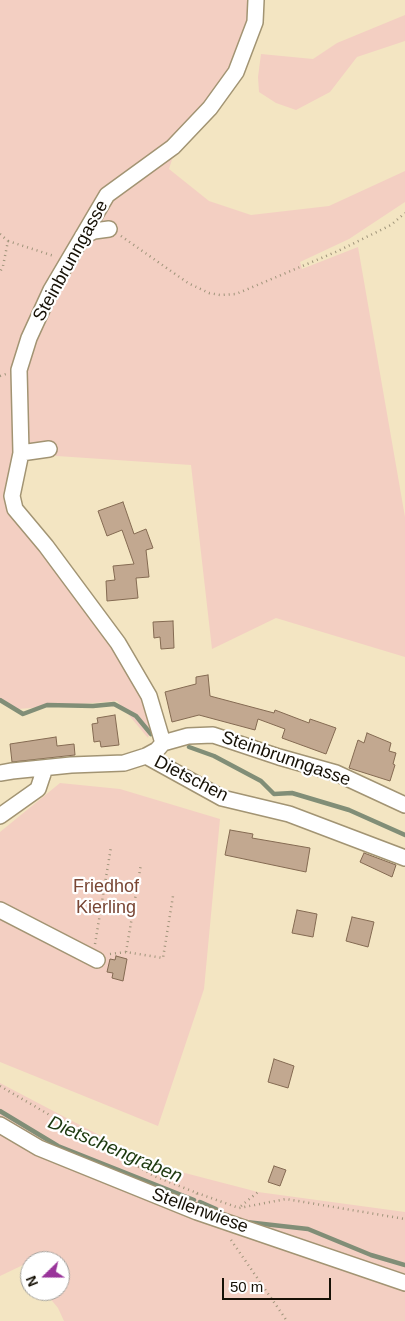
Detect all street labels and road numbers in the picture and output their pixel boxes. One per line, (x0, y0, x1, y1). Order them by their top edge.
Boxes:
street label: Steinbrunngasse (29, 197, 113, 325)
street label: Steinbrunngasse (219, 727, 353, 791)
street label: Dietschen (150, 751, 232, 807)
street label: Stellenwiese (149, 1184, 251, 1238)

